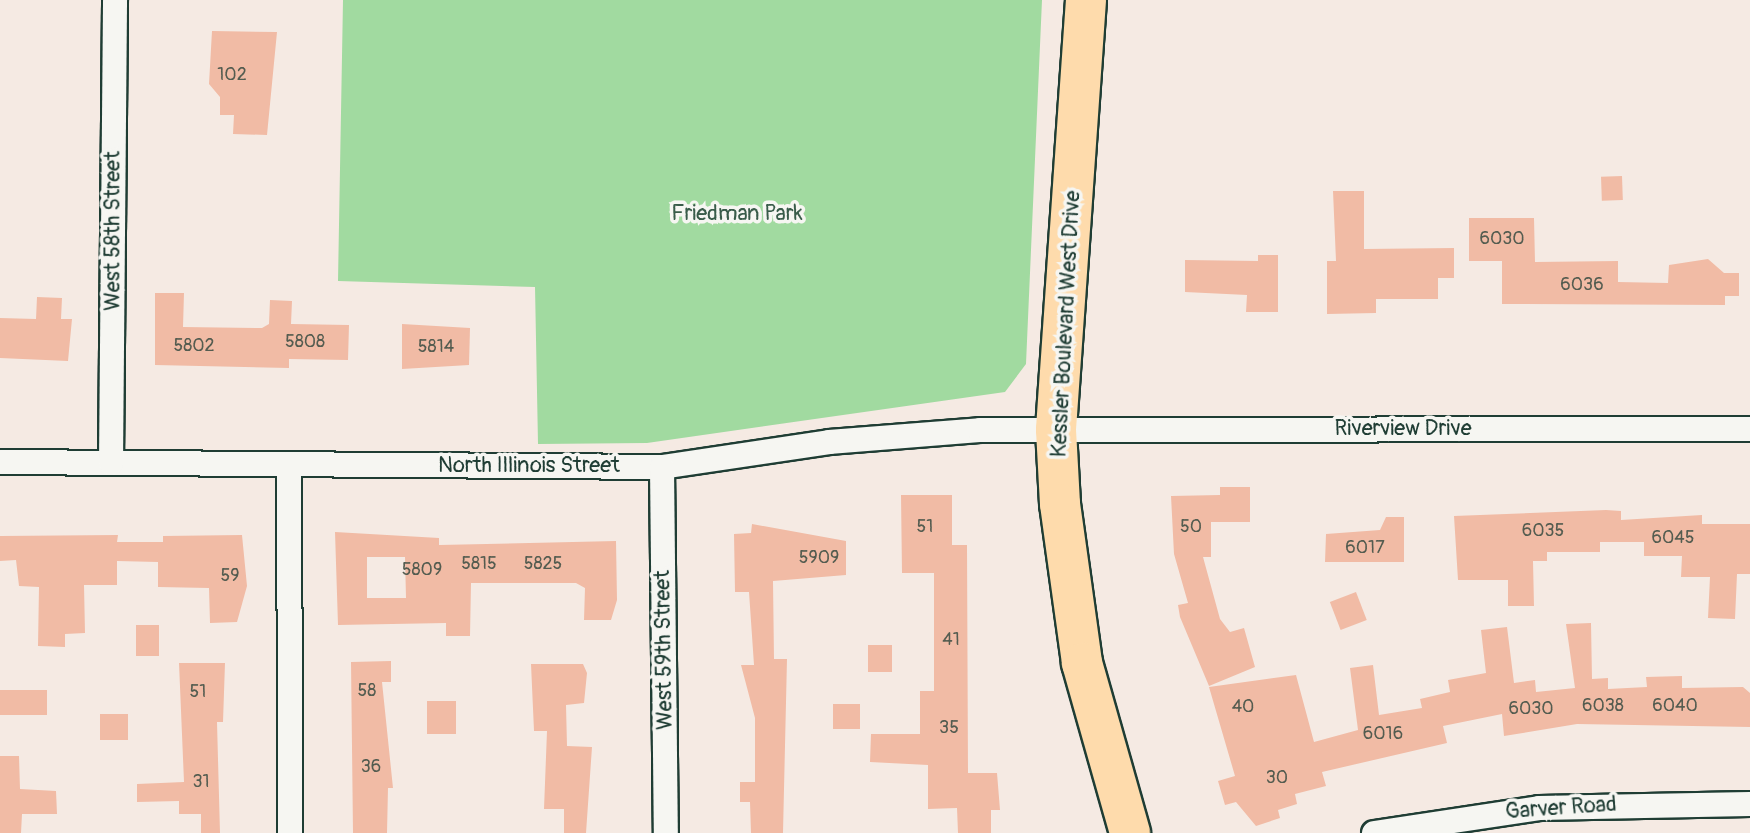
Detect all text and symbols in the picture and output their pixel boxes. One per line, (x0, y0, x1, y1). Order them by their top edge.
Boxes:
house number: 102 (217, 64, 247, 86)
street label: West 58th Street (100, 151, 126, 311)
street label: Kessler Boulevard West Drive (1046, 190, 1086, 458)
park label: Friedman Park (671, 201, 803, 227)
house number: 6030 (1479, 228, 1525, 250)
house number: 6036 (1560, 274, 1604, 296)
house number: 5808 (285, 331, 325, 353)
house number: 5802 (173, 335, 215, 357)
house number: 5814 (418, 336, 454, 358)
street label: Riverview Drive (1334, 416, 1472, 442)
street label: North Illinois Street (438, 453, 620, 479)
house number: 51 (917, 516, 933, 538)
house number: 50 (1180, 516, 1202, 538)
house number: 6035 (1522, 520, 1564, 542)
house number: 6045 (1652, 527, 1694, 549)
house number: 6017 (1345, 537, 1385, 559)
house number: 5909 (799, 547, 839, 569)
house number: 5815 (461, 553, 497, 575)
house number: 5825 (524, 553, 562, 575)
house number: 5809 (402, 559, 442, 581)
house number: 59 (220, 565, 240, 587)
street label: West 59th Street (649, 570, 679, 730)
house number: 41 (942, 629, 960, 651)
house number: 58 (358, 680, 376, 702)
house number: 51 (190, 681, 206, 703)
house number: 6038 (1582, 695, 1624, 717)
house number: 6040 (1652, 695, 1698, 717)
house number: 40 (1232, 696, 1254, 718)
house number: 6030 (1508, 698, 1554, 720)
house number: 35 (939, 717, 959, 739)
house number: 6016 (1363, 723, 1403, 745)
house number: 36 (361, 756, 381, 778)
house number: 30 (1266, 767, 1288, 789)
house number: 31 (192, 771, 210, 793)
street label: Garver Road (1504, 791, 1618, 825)

